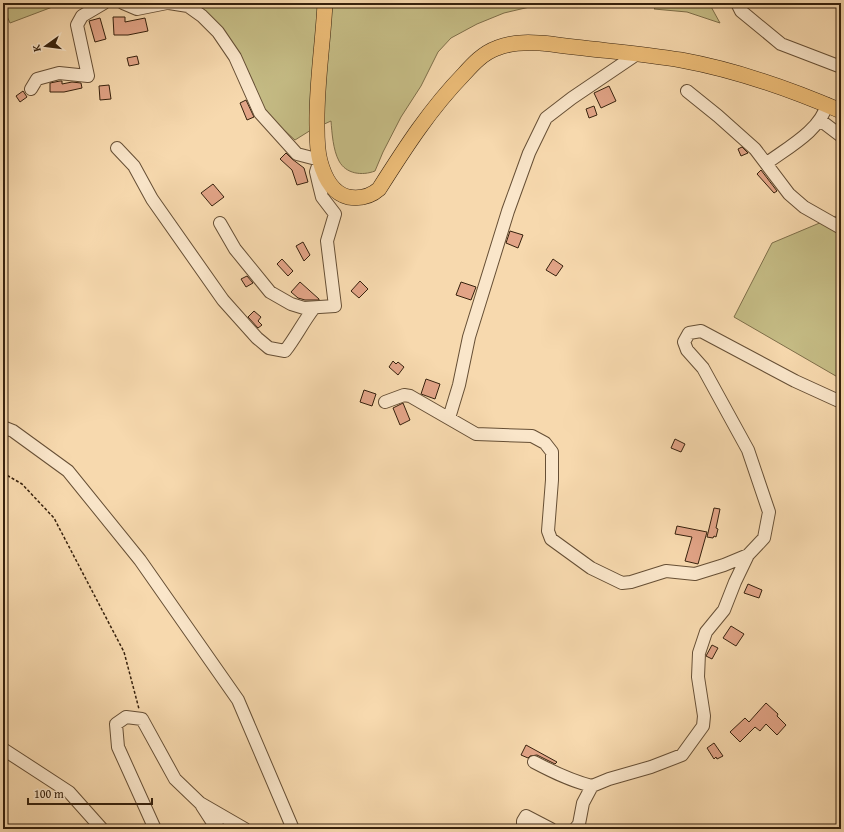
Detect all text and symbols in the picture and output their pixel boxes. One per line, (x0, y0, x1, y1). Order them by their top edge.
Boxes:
north arrow (26, 26, 66, 66)
text: K (28, 43, 45, 54)
scale bar (28, 780, 152, 806)
text: 100 m (34, 785, 64, 802)

